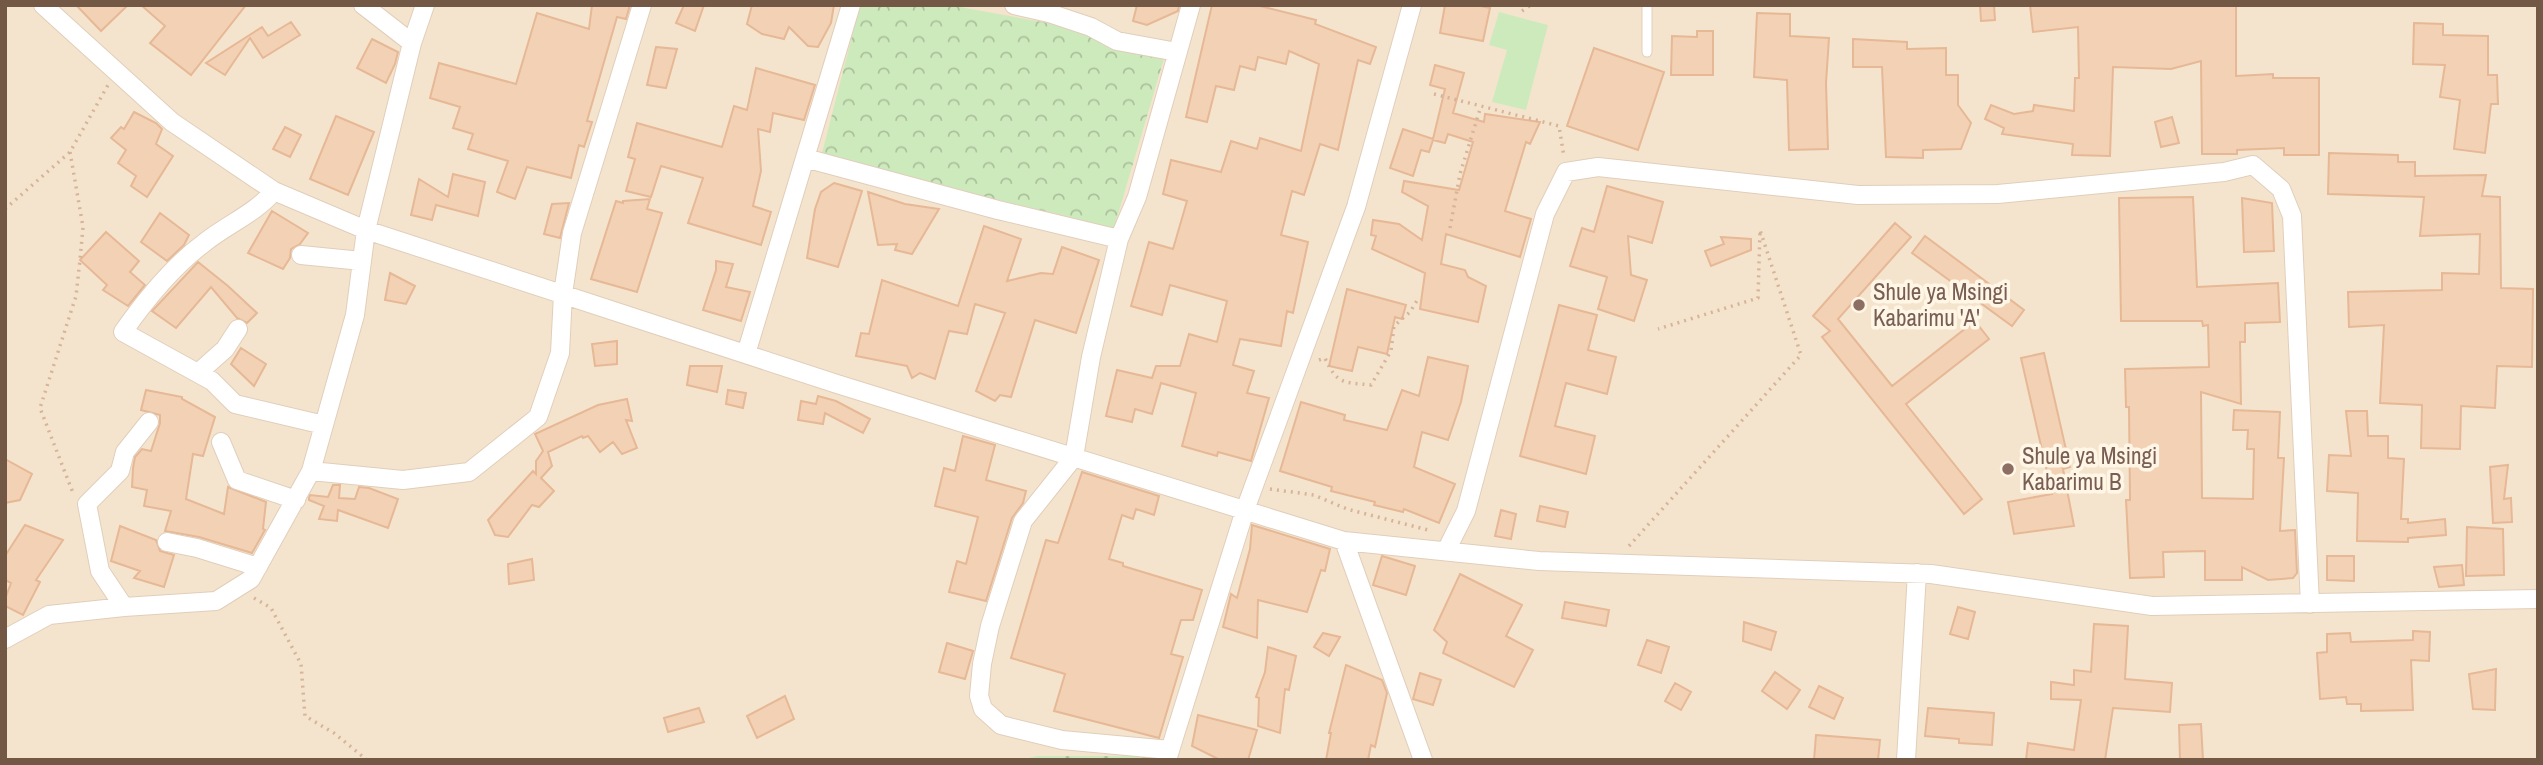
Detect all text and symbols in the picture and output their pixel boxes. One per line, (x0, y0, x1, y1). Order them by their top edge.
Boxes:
place label: Shule ya Msingi Kabarimu 'A' (1873, 276, 2008, 333)
marker: Shule ya Msingi Kabarimu 'A' (1851, 297, 1867, 313)
place label: Shule ya Msingi Kabarimu B (2022, 440, 2157, 497)
marker: Shule ya Msingi Kabarimu B (2000, 461, 2016, 477)

